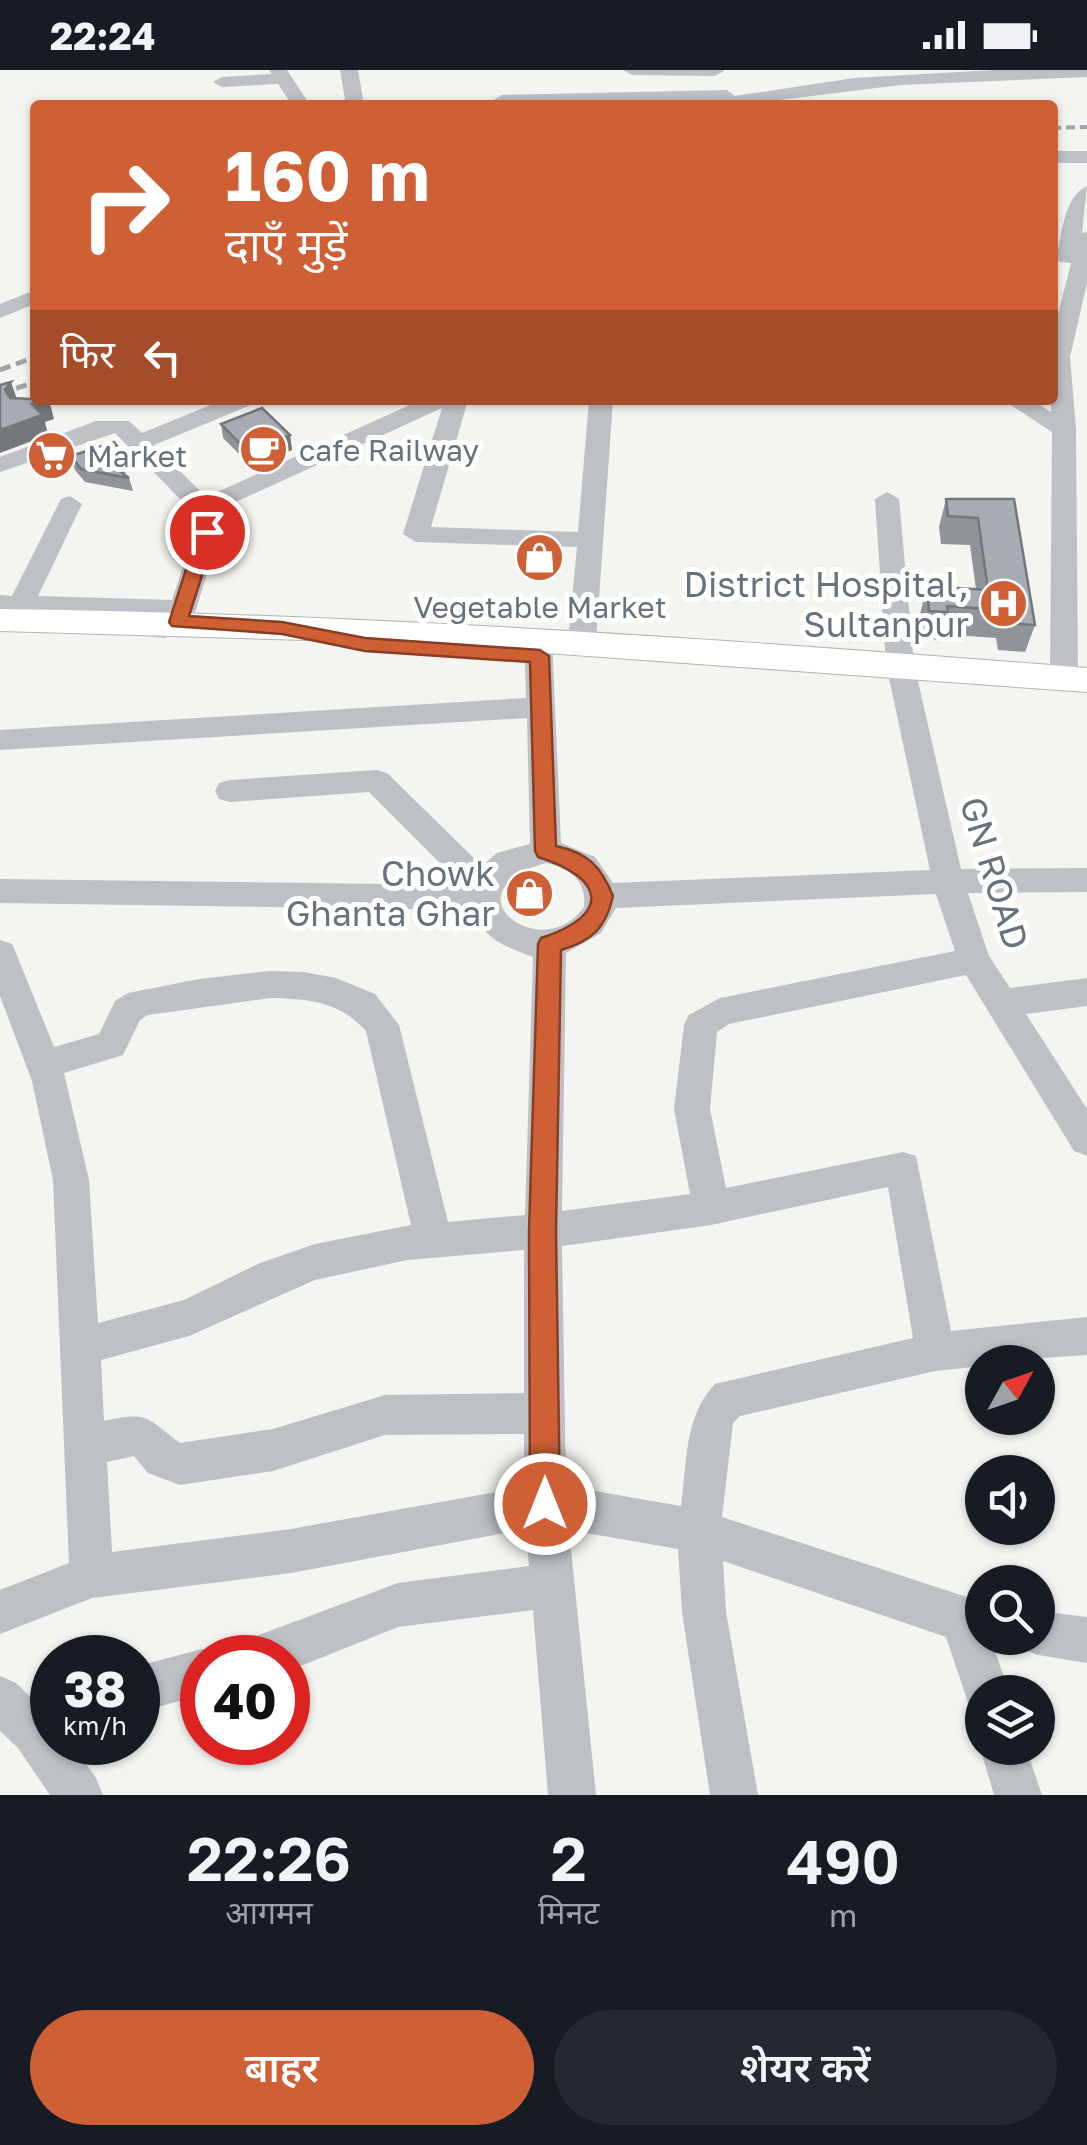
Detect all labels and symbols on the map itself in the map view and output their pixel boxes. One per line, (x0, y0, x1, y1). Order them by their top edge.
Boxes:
cafe icon: cafe Railway (238, 424, 290, 476)
supermarket icon: Market (26, 430, 78, 482)
place label: cafe Railway (299, 432, 479, 468)
place label: Market (87, 438, 187, 474)
pin (165, 490, 250, 575)
shop icon: Vegetable Market (514, 532, 566, 584)
place label: District Hospital, Sultanpur (683, 563, 969, 645)
hospital icon: District Hospital, Sultanpur (978, 578, 1030, 630)
place label: Vegetable Market (413, 589, 667, 625)
street label: GN ROAD (952, 792, 1038, 954)
place label: Chowk Ghanta Ghar (286, 852, 495, 934)
shop icon: Chowk Ghanta Ghar (504, 867, 556, 919)
north arrow (965, 1345, 1055, 1435)
position arrow (493, 1452, 597, 1556)
speed limit sign: 40 (180, 1635, 310, 1765)

